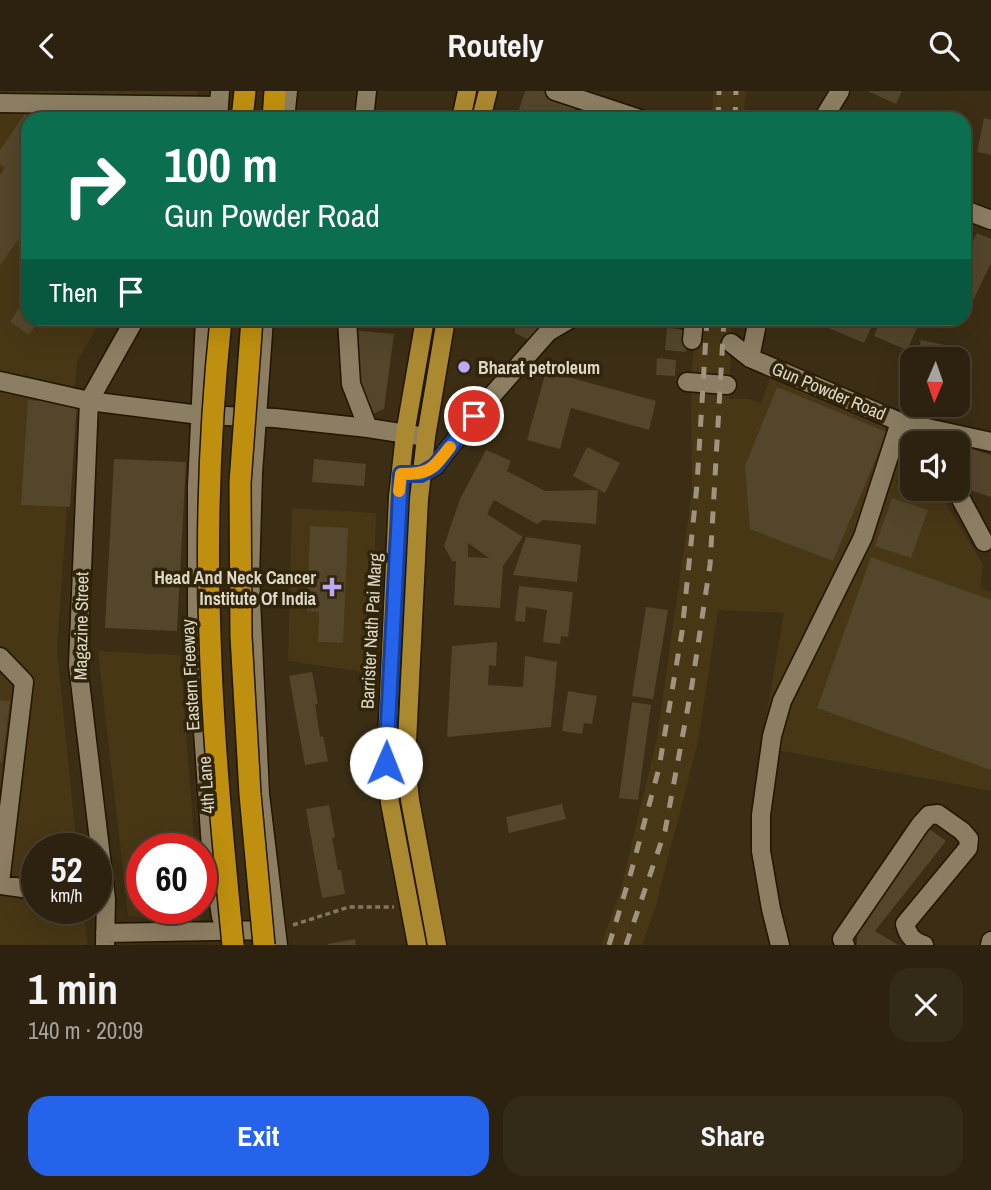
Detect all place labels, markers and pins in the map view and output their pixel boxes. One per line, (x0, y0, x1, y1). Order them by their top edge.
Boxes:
place label: Bharat petroleum (478, 355, 600, 380)
marker: Bharat petroleum (456, 359, 472, 375)
pin (444, 386, 504, 446)
place label: Head And Neck Cancer Institute Of India (154, 565, 317, 611)
marker: Head And Neck Cancer Institute Of India (322, 577, 342, 597)

